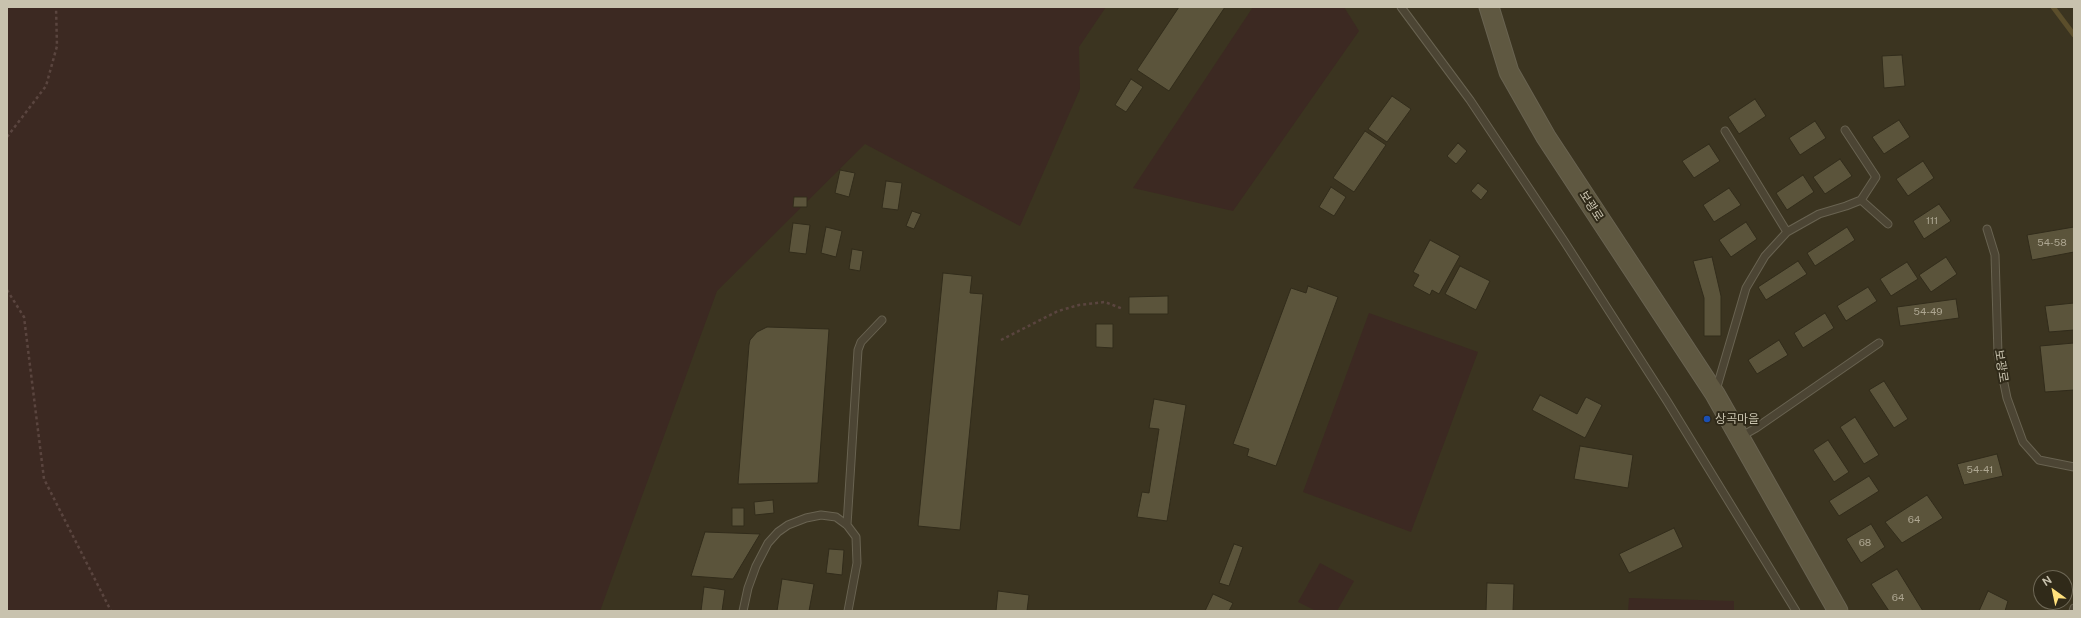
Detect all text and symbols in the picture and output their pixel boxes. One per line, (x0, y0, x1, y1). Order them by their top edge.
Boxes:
street label: 보광로 (1576, 188, 1606, 224)
house number: 111 (1926, 215, 1938, 227)
house number: 54-58 (2037, 237, 2067, 249)
house number: 54-49 (1914, 306, 1942, 318)
street label: 보광로 (1991, 349, 2011, 383)
place label: 상곡마을 (1715, 412, 1759, 426)
marker: 상곡마을 (1702, 414, 1712, 424)
house number: 54-41 (1967, 464, 1993, 476)
house number: 64 (1908, 514, 1920, 526)
house number: 68 (1859, 537, 1871, 549)
north arrow (2033, 570, 2073, 610)
text: N (2040, 573, 2054, 588)
house number: 64 (1892, 592, 1904, 604)

